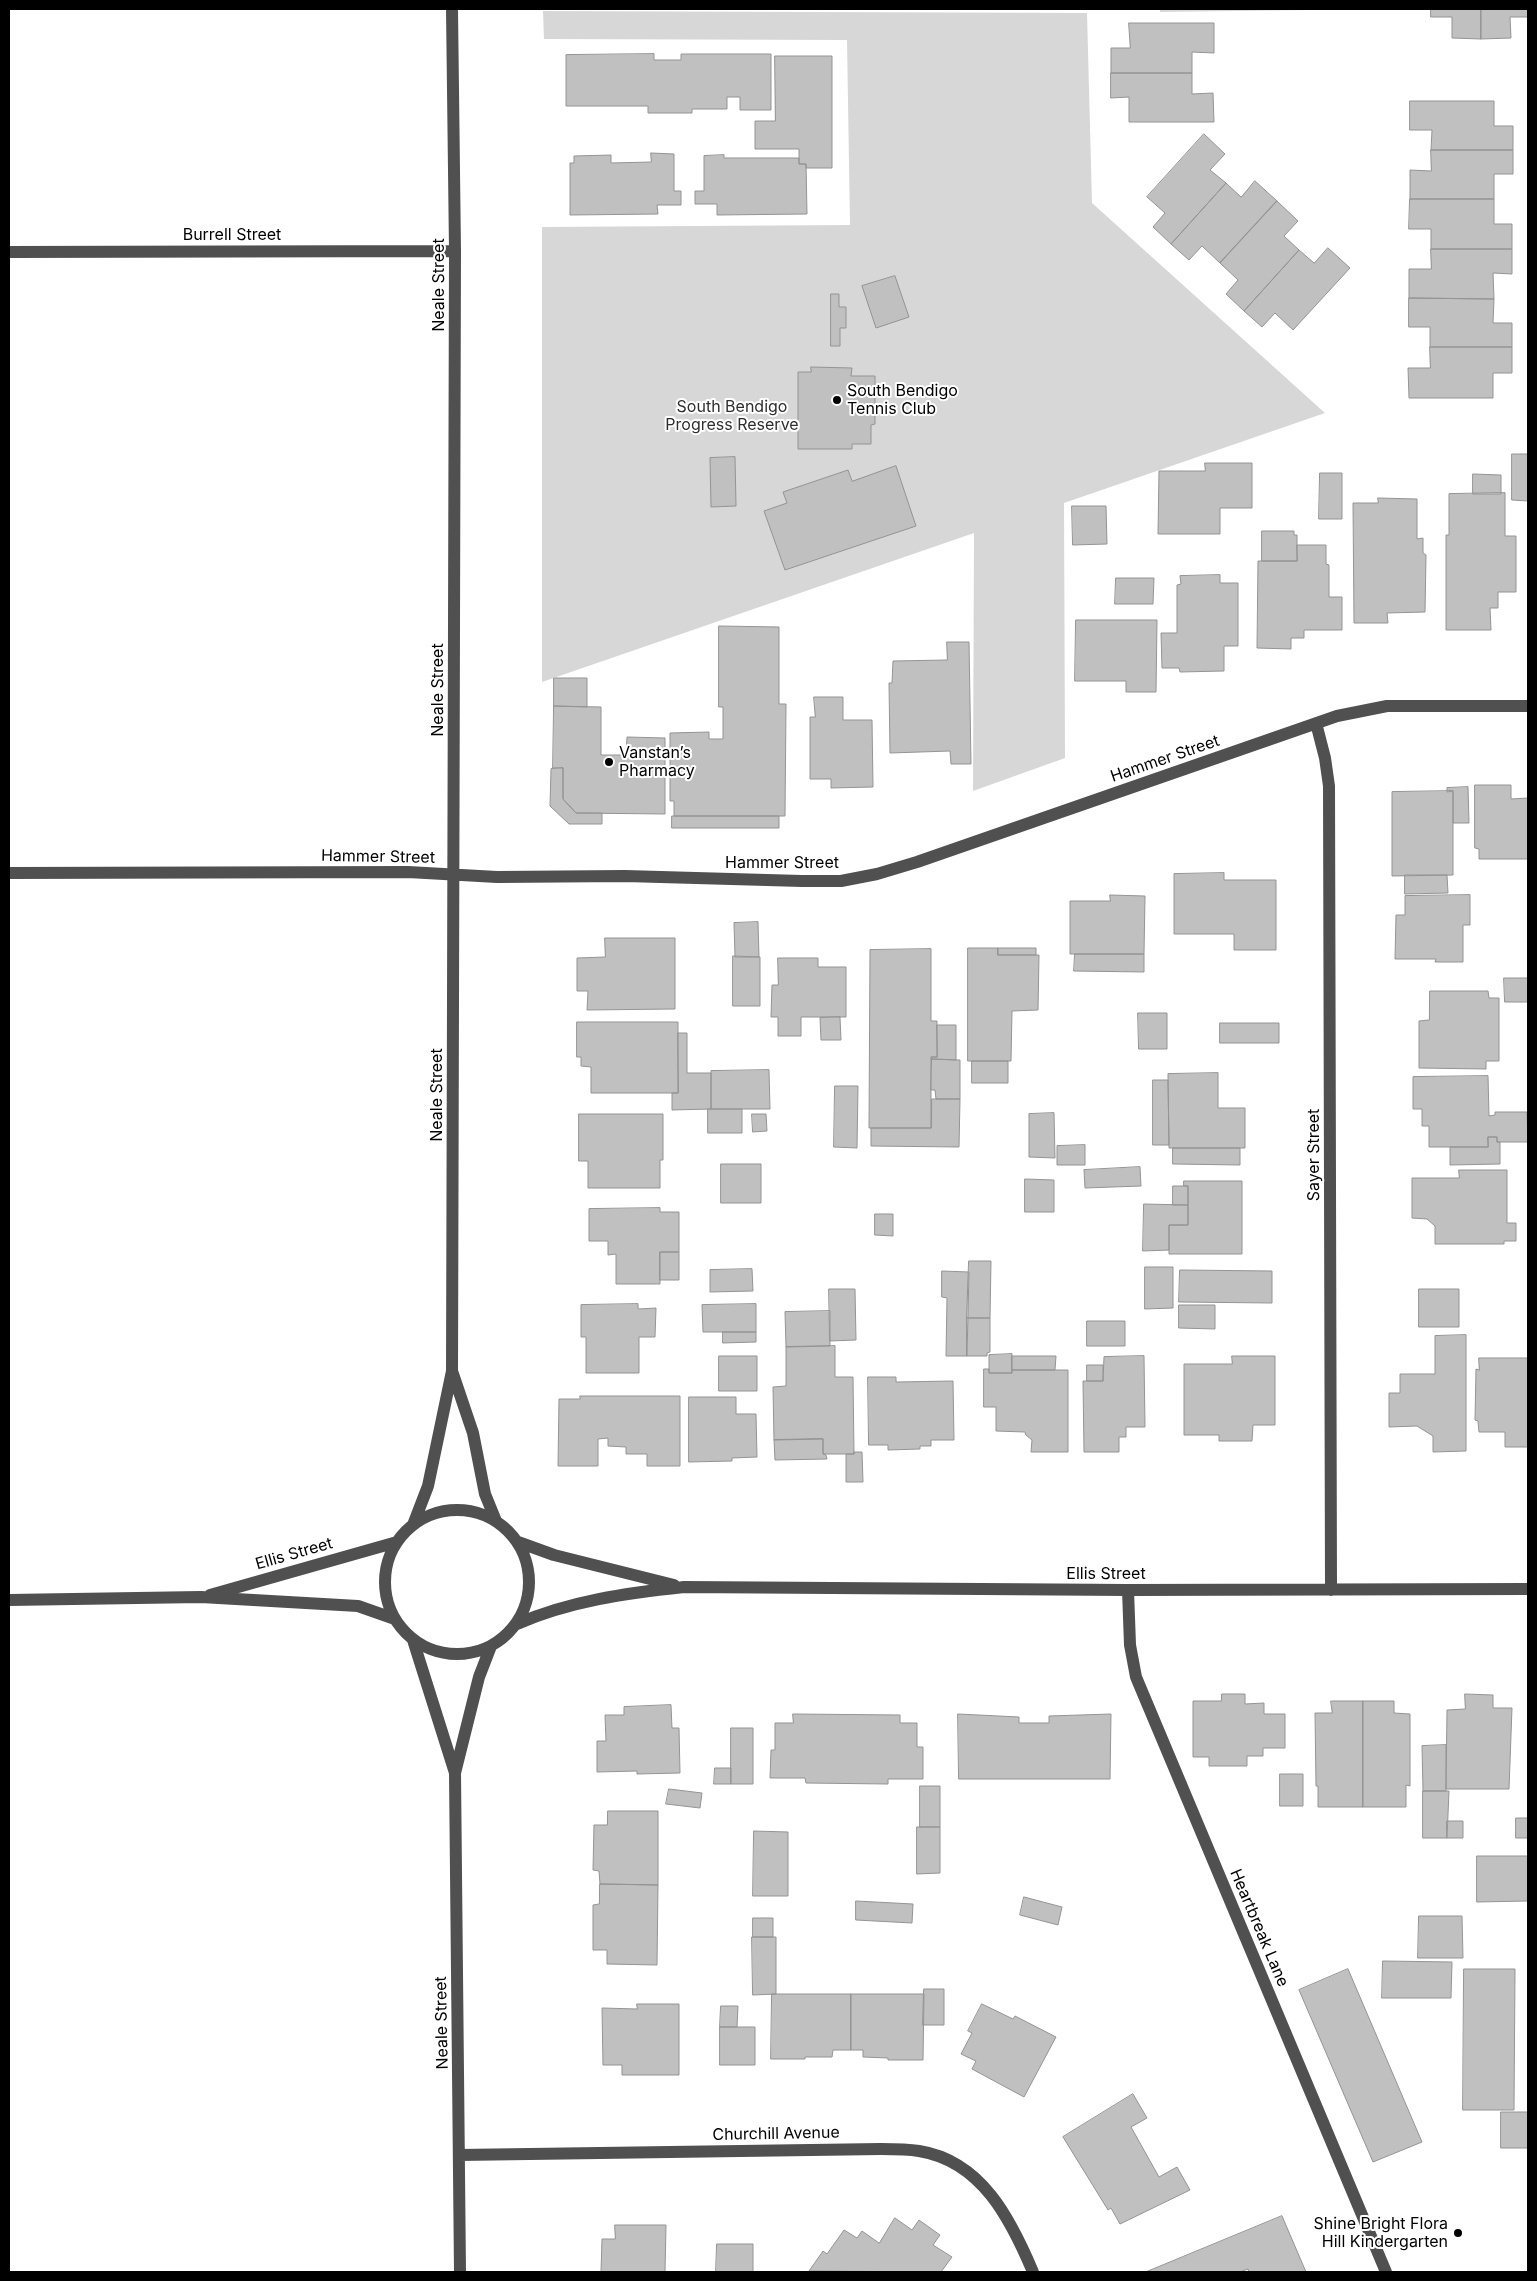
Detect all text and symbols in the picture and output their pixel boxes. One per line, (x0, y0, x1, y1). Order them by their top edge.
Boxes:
street label: Burrell Street (183, 225, 281, 245)
street label: Neale Street (429, 238, 449, 332)
place label: South Bendigo Tennis Club (847, 381, 958, 419)
marker: South Bendigo Tennis Club (831, 394, 843, 406)
park label: South Bendigo Progress Reserve (665, 397, 799, 435)
street label: Neale Street (428, 643, 448, 737)
street label: Hammer Street (1108, 731, 1222, 787)
place label: Vanstan’s Pharmacy (619, 743, 695, 781)
marker: Vanstan’s Pharmacy (603, 756, 615, 768)
street label: Hammer Street (321, 846, 435, 868)
street label: Hammer Street (725, 853, 839, 873)
street label: Neale Street (427, 1048, 447, 1142)
street label: Sayer Street (1304, 1109, 1324, 1201)
street label: Ellis Street (253, 1534, 335, 1574)
street label: Ellis Street (1066, 1564, 1146, 1584)
street label: Heartbreak Lane (1226, 1866, 1292, 1990)
street label: Neale Street (432, 1976, 452, 2070)
street label: Churchill Avenue (712, 2123, 840, 2145)
place label: Shine Bright Flora Hill Kindergarten (1314, 2214, 1448, 2252)
marker: Shine Bright Flora Hill Kindergarten (1452, 2227, 1464, 2239)

